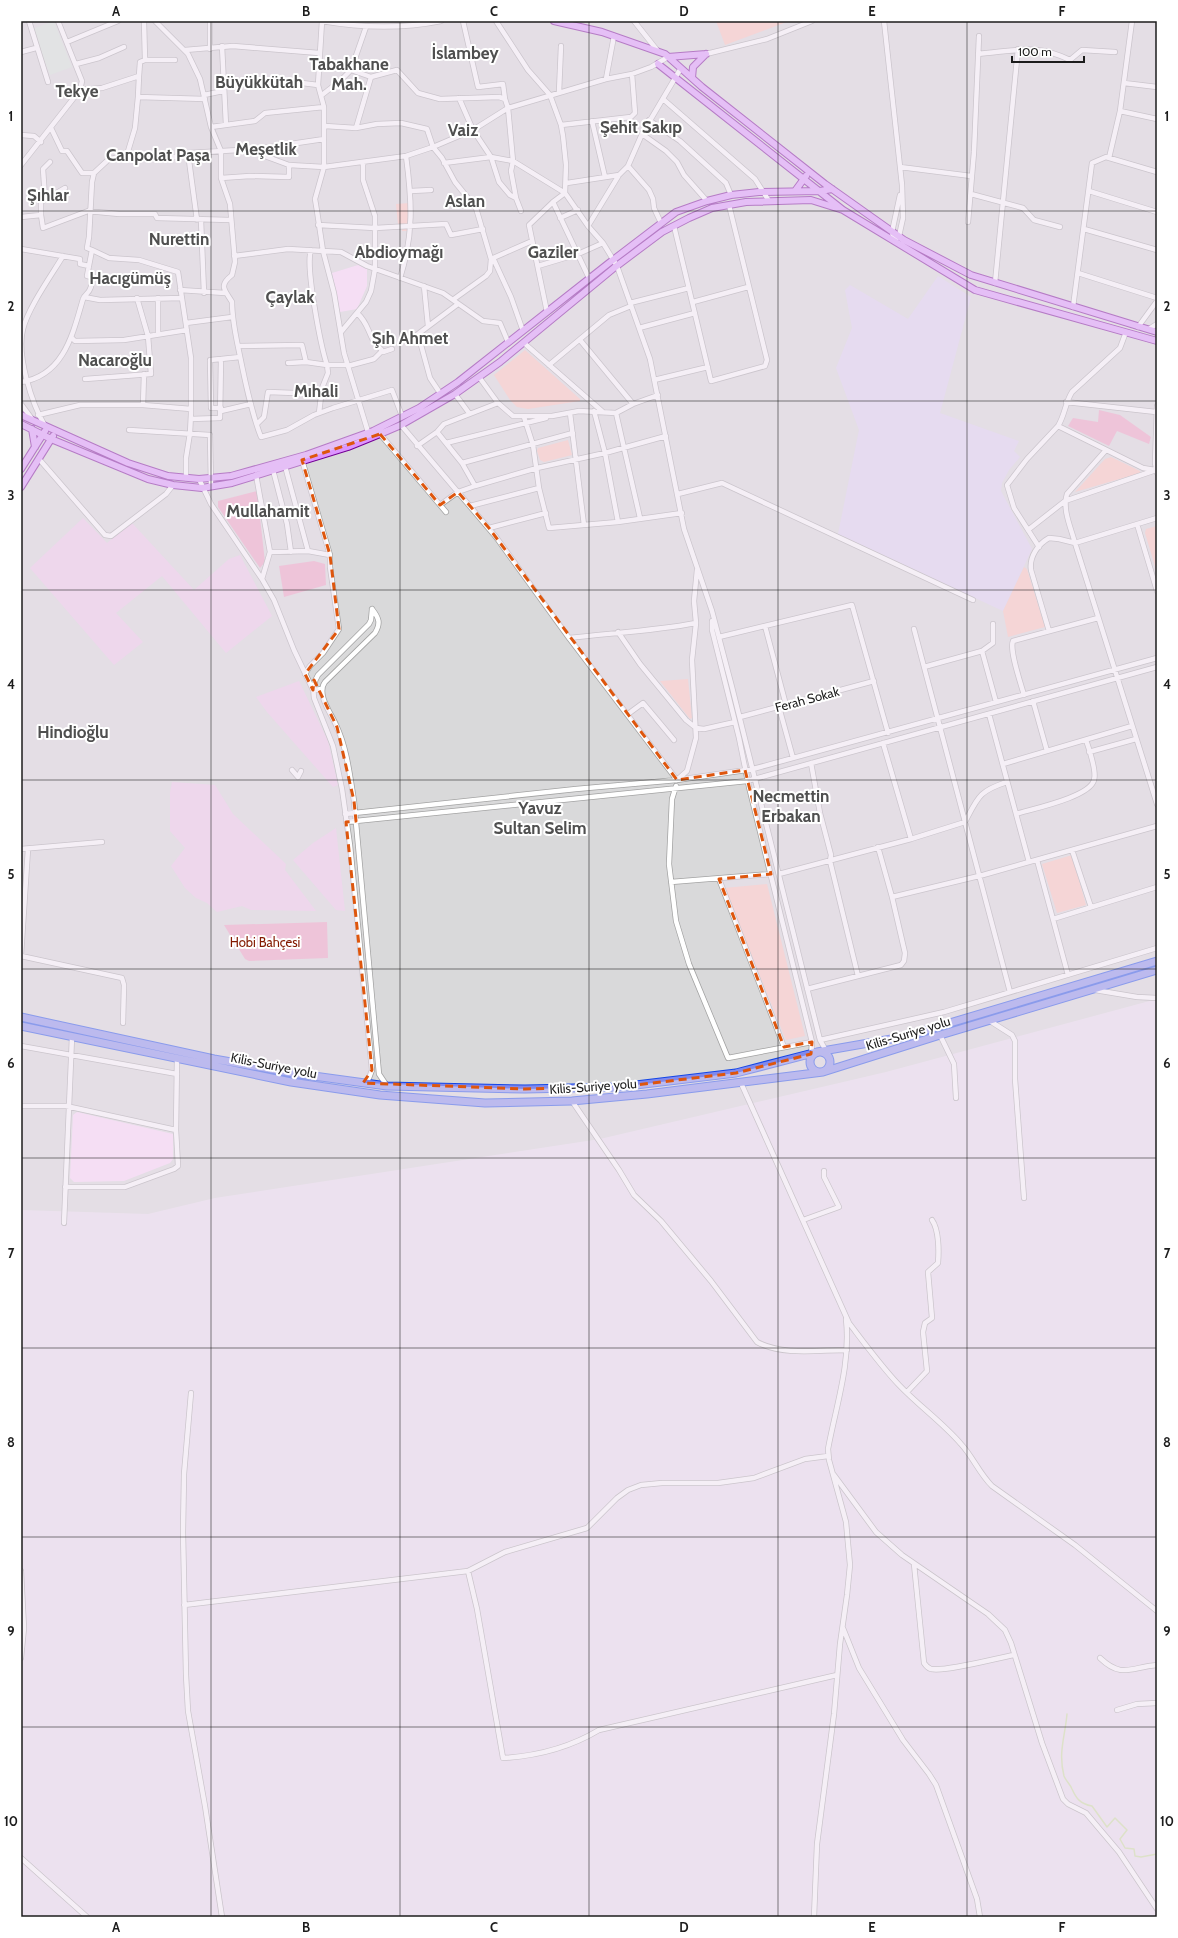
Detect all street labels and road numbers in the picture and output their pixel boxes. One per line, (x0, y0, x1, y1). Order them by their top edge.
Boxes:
street label: Ferah Sokak (773, 683, 841, 715)
street label: Kilis-Suriye yolu (864, 1012, 952, 1053)
street label: Kilis-Suriye yolu (229, 1049, 319, 1081)
street label: Kilis-Suriye yolu (549, 1075, 637, 1097)

